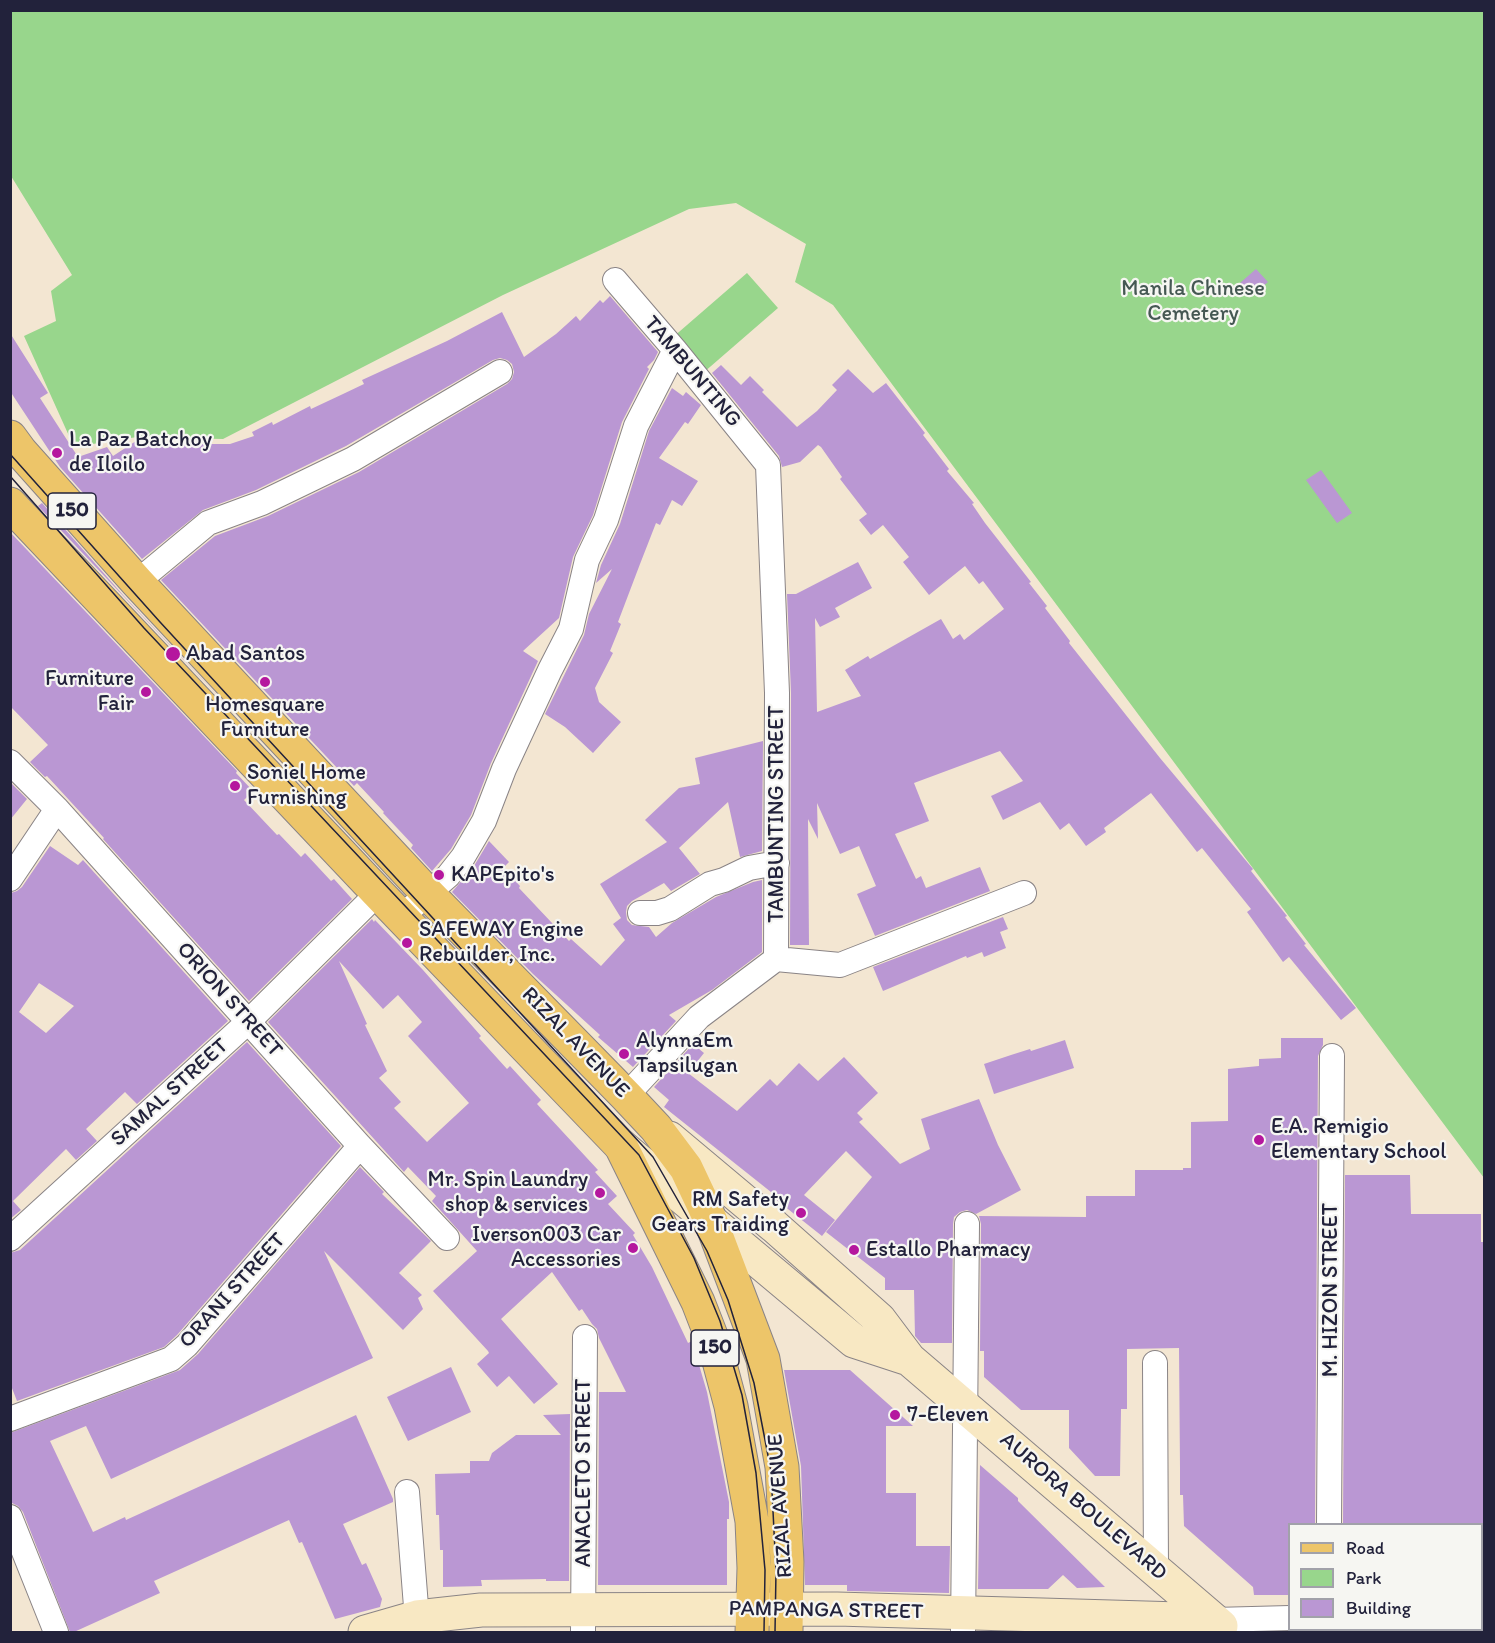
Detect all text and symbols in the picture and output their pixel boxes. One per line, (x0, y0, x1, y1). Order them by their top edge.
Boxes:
park label: Manila Chinese Cemetery (1121, 276, 1265, 328)
street label: TAMBUNTING (638, 311, 746, 433)
place label: La Paz Batchoy de Iloilo (69, 427, 212, 478)
marker: La Paz Batchoy de Iloilo (50, 446, 64, 460)
road number: 150 (48, 493, 96, 529)
place label: Abad Santos (186, 641, 305, 667)
marker: Abad Santos (164, 645, 182, 663)
place label: Furniture Fair (45, 666, 134, 718)
marker: Homesquare Furniture (258, 675, 272, 689)
marker: Furniture Fair (139, 685, 153, 699)
place label: Homesquare Furniture (205, 692, 325, 744)
street label: TAMBUNTING STREET (764, 705, 790, 923)
place label: Soniel Home Furnishing (247, 760, 366, 812)
marker: Soniel Home Furnishing (228, 779, 242, 793)
place label: KAPEpito's (451, 862, 555, 888)
marker: KAPEpito's (432, 868, 446, 882)
place label: SAFEWAY Engine Rebuilder, Inc. (419, 917, 584, 968)
marker: SAFEWAY Engine Rebuilder, Inc. (400, 936, 414, 950)
street label: ORION STREET (170, 937, 288, 1063)
street label: RIZAL AVENUE (515, 982, 635, 1104)
place label: AlynnaEm Tapsilugan (636, 1028, 738, 1080)
street label: SAMAL STREET (106, 1033, 234, 1153)
marker: AlynnaEm Tapsilugan (617, 1047, 631, 1061)
place label: E.A. Remigio Elementary School (1271, 1114, 1446, 1166)
marker: E.A. Remigio Elementary School (1252, 1133, 1266, 1147)
place label: Mr. Spin Laundry shop & services (427, 1167, 588, 1218)
marker: Mr. Spin Laundry shop & services (593, 1186, 607, 1200)
place label: RM Safety Gears Traiding (651, 1187, 789, 1238)
street label: M. HIZON STREET (1318, 1203, 1344, 1377)
marker: RM Safety Gears Traiding (794, 1206, 808, 1220)
place label: Iverson003 Car Accessories (472, 1222, 621, 1274)
street label: ORANI STREET (174, 1228, 292, 1354)
place label: Estallo Pharmacy (866, 1237, 1030, 1263)
marker: Iverson003 Car Accessories (626, 1241, 640, 1255)
marker: Estallo Pharmacy (847, 1243, 861, 1257)
road number: 150 (691, 1330, 739, 1366)
street label: ANACLETO STREET (571, 1379, 597, 1567)
place label: 7-Eleven (907, 1402, 989, 1428)
marker: 7-Eleven (888, 1408, 902, 1422)
street label: AURORA BOULEVARD (994, 1427, 1172, 1587)
street label: RIZAL AVENUE (763, 1433, 799, 1579)
legend (1288, 1523, 1483, 1631)
text: Road (1346, 1537, 1385, 1559)
text: Park (1346, 1567, 1381, 1589)
street label: PAMPANGA STREET (728, 1596, 924, 1626)
text: Building (1346, 1597, 1411, 1619)

